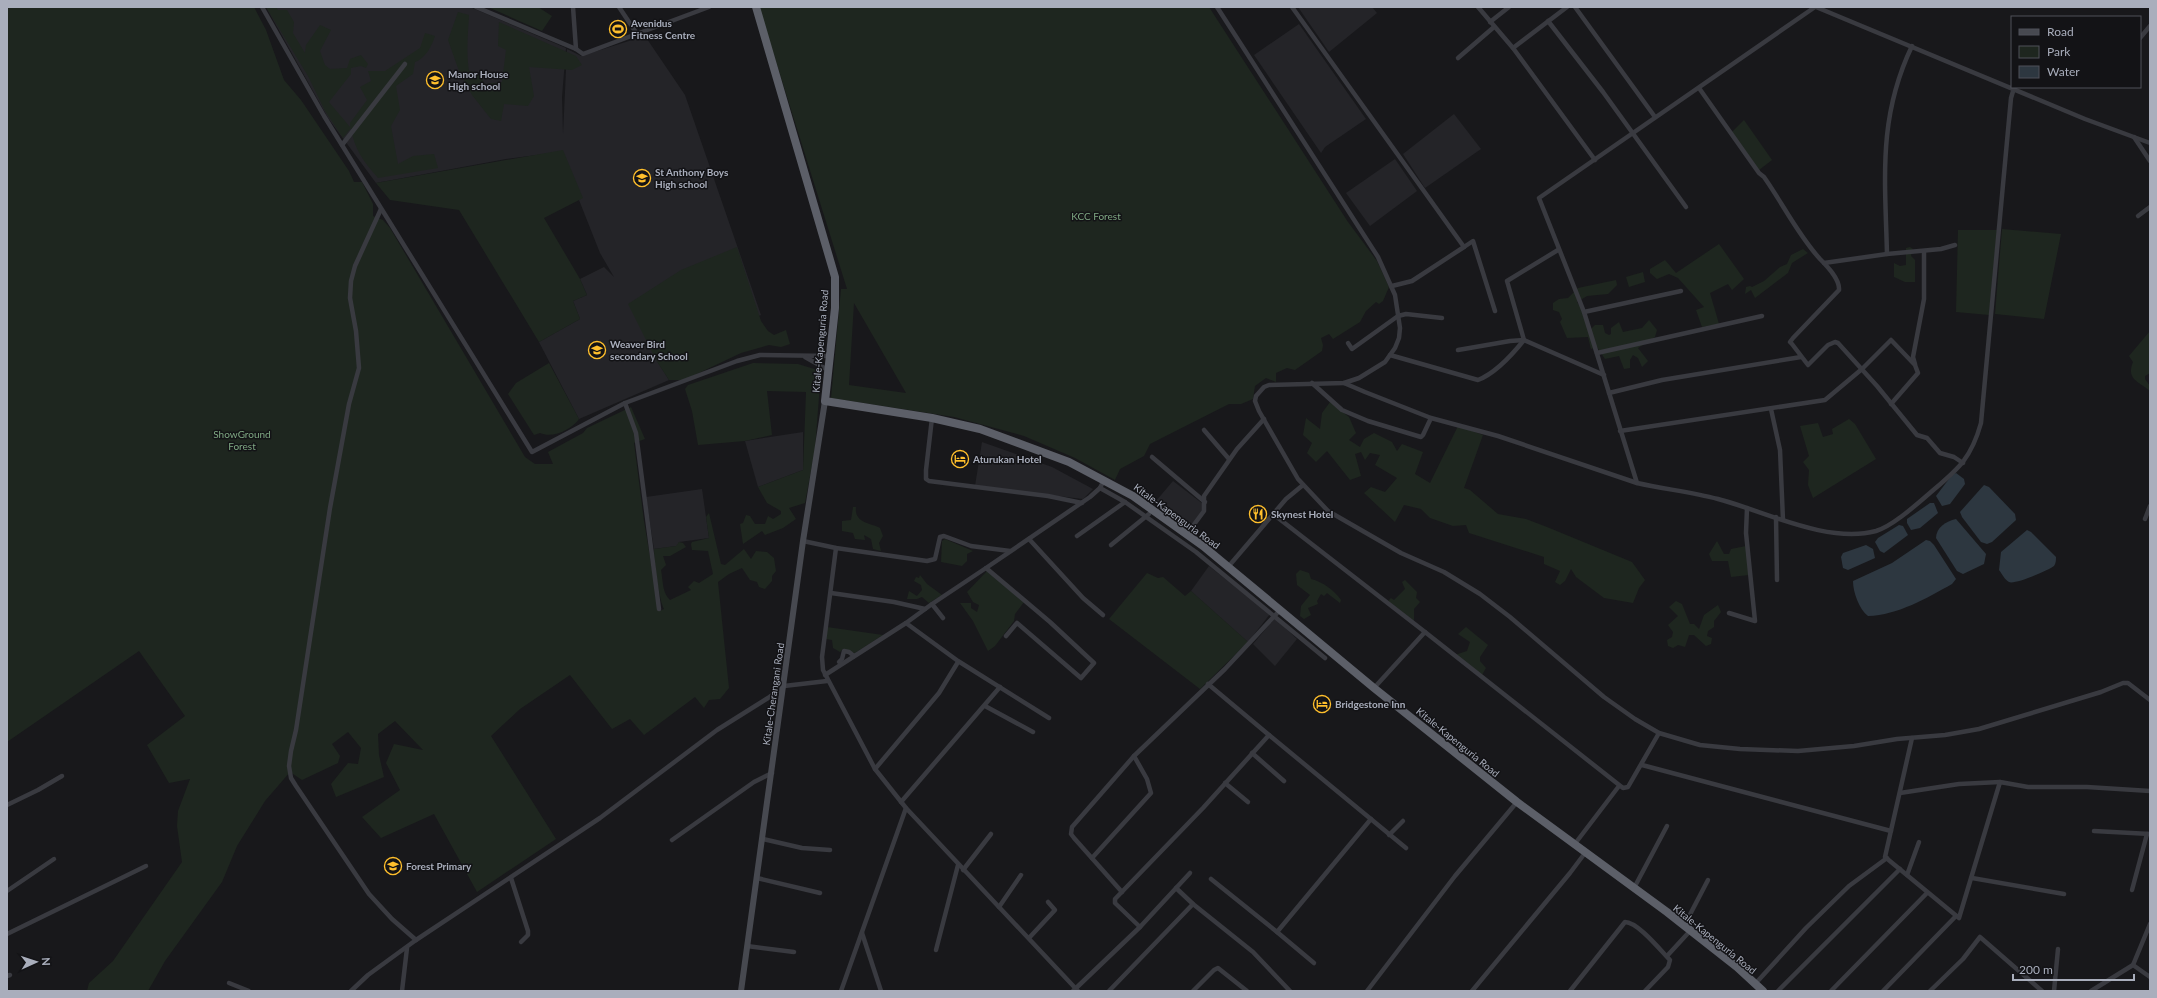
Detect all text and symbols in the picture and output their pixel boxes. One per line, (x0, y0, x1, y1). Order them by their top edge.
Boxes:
legend (2011, 16, 2141, 88)
place label: Avenidus Fitness Centre (630, 17, 696, 41)
sports icon: Avenidus Fitness Centre (608, 19, 628, 39)
text: Road (2047, 24, 2074, 39)
text: Park (2047, 44, 2071, 59)
text: Water (2047, 64, 2080, 79)
place label: Manor House High school (448, 68, 509, 92)
school or university icon: Manor House High school (425, 70, 445, 90)
place label: St Anthony Boys High school (655, 166, 729, 190)
school or university icon: St Anthony Boys High school (632, 168, 652, 188)
park label: KCC Forest (1071, 210, 1121, 222)
street label: Kitale-Kapenguria Road (810, 289, 830, 393)
place label: Weaver Bird secondary School (610, 338, 688, 362)
school or university icon: Weaver Bird secondary School (587, 340, 607, 360)
park label: ShowGround Forest (213, 428, 271, 452)
hotel icon: Aturukan Hotel (950, 449, 970, 469)
place label: Aturukan Hotel (972, 453, 1042, 465)
street label: Kitale-Kapenguria Road (1132, 481, 1222, 551)
restaurant icon: Skynest Hotel (1248, 504, 1268, 524)
place label: Skynest Hotel (1271, 508, 1333, 520)
street label: Kitale-Cherangani Road (760, 642, 786, 746)
hotel icon: Bridgestone Inn (1312, 694, 1332, 714)
place label: Bridgestone Inn (1335, 698, 1406, 710)
street label: Kitale-Kapenguria Road (1414, 705, 1502, 779)
school or university icon: Forest Primary (383, 856, 403, 876)
place label: Forest Primary (406, 860, 472, 872)
street label: Kitale-Kapenguria Road (1671, 902, 1759, 976)
north arrow (16, 942, 56, 982)
scale bar (2013, 956, 2134, 982)
text: N (40, 957, 53, 966)
text: 200 m (2019, 962, 2053, 977)

